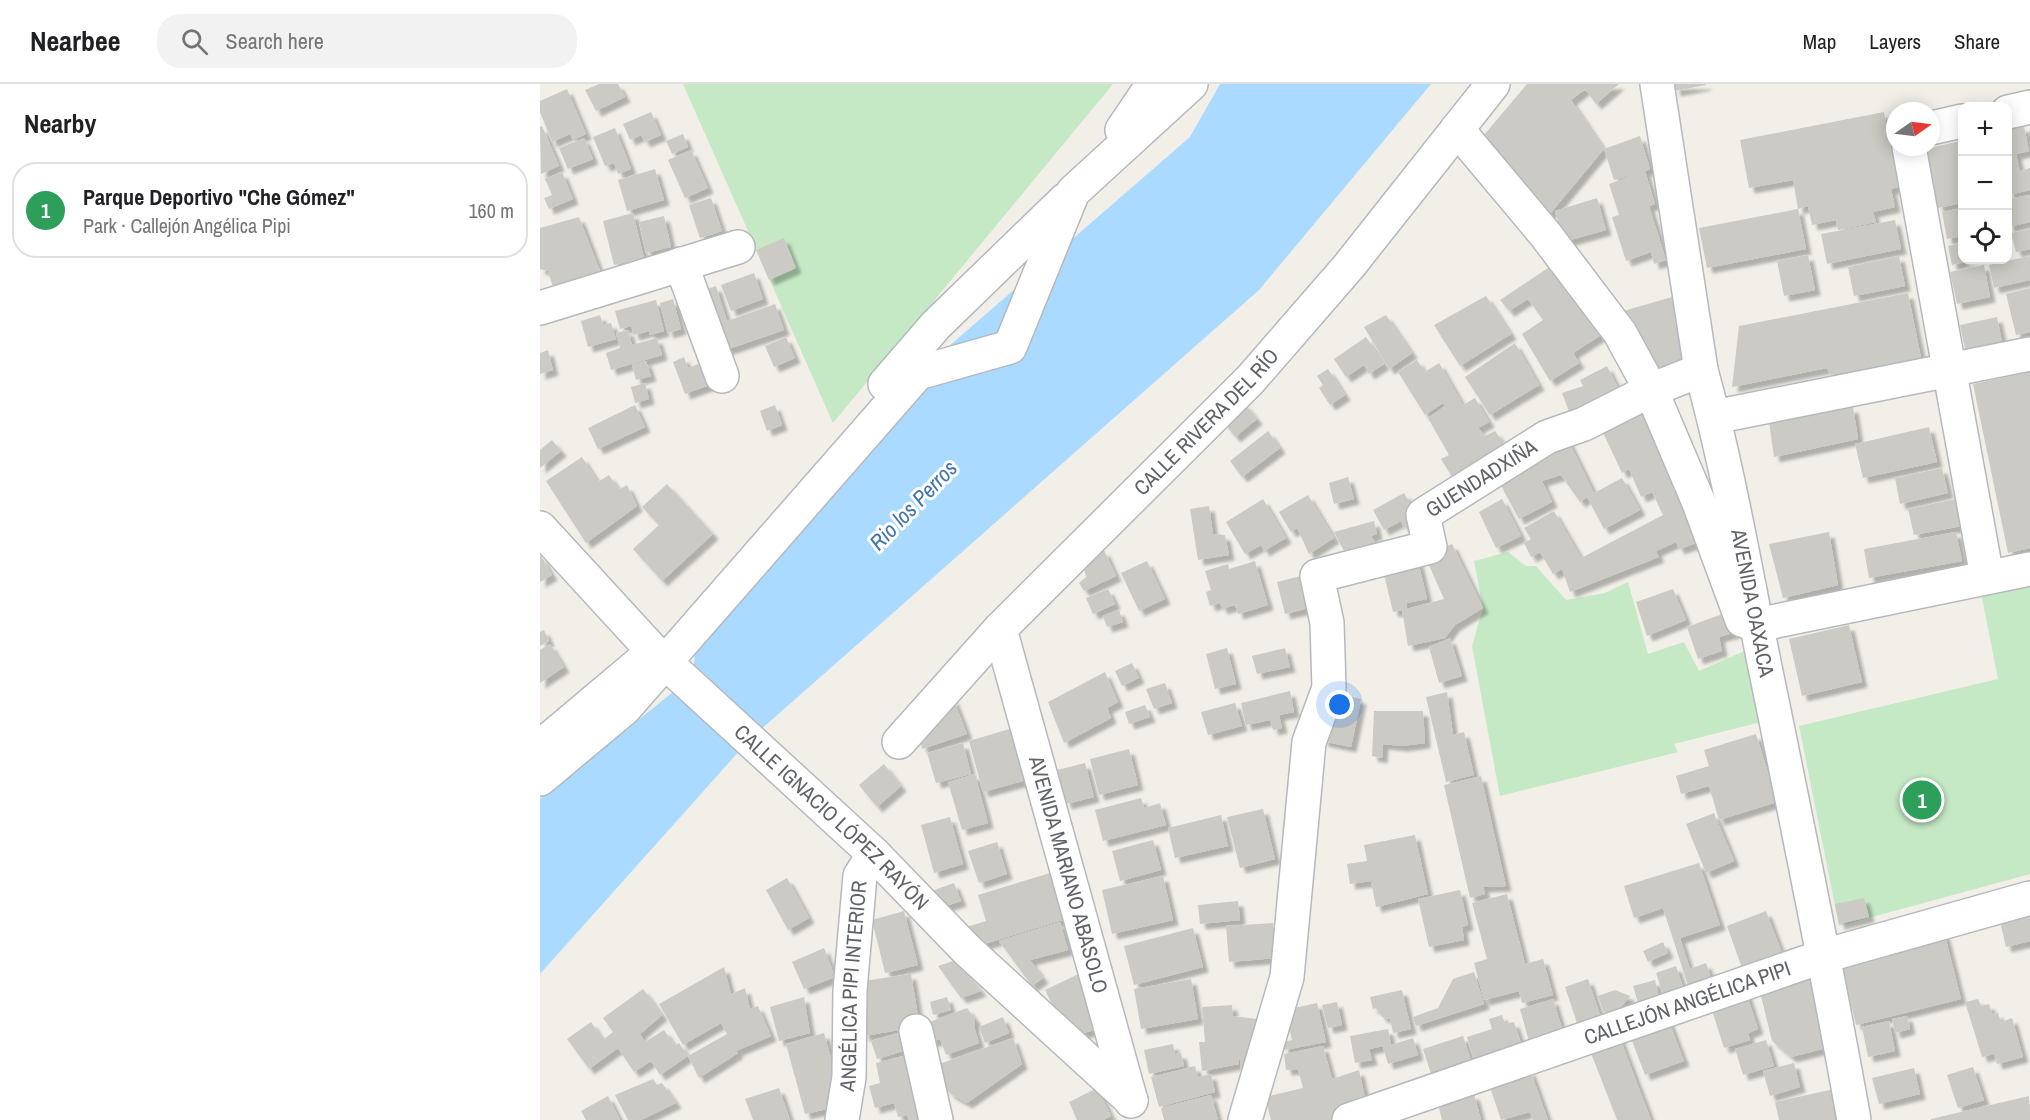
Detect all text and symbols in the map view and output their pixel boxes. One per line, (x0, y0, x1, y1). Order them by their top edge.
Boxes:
search box (157, 14, 577, 68)
text: Nearbee (30, 22, 121, 60)
icon: search (178, 25, 211, 58)
text: Search here (226, 26, 324, 56)
text: Map (1803, 27, 1836, 56)
text: Layers (1869, 27, 1921, 56)
text: Share (1954, 27, 2000, 56)
north arrow (1886, 102, 1940, 156)
map controls (1958, 102, 2012, 264)
button: + (1958, 102, 2012, 156)
text: Nearby (24, 106, 96, 141)
button: − (1958, 156, 2012, 210)
text: Parque Deportivo "Che Gómez" (83, 182, 355, 212)
text: 1 (41, 197, 50, 224)
text: 160 m (468, 197, 514, 224)
button: locate (1958, 210, 2012, 264)
text: Park · Callejón Angélica Pipi (83, 212, 291, 239)
street label: CALLE RIVERA DEL RÍO (1127, 342, 1285, 502)
street label: GUENDADXIÑA (1420, 432, 1543, 524)
water label: Rio los Perros (863, 453, 963, 557)
street label: AVENIDA OAXACA (1724, 525, 1782, 680)
your location (1325, 690, 1354, 719)
street label: CALLE IGNACIO LÓPEZ RAYÓN (728, 718, 936, 916)
street label: AVENIDA MARIANO ABASOLO (1022, 752, 1115, 996)
pin: 1 (1902, 778, 1942, 822)
street label: ANGÉLICA PIPI INTERIOR (832, 879, 874, 1094)
street label: CALLEJÓN ANGÉLICA PIPI (1580, 954, 1794, 1052)

